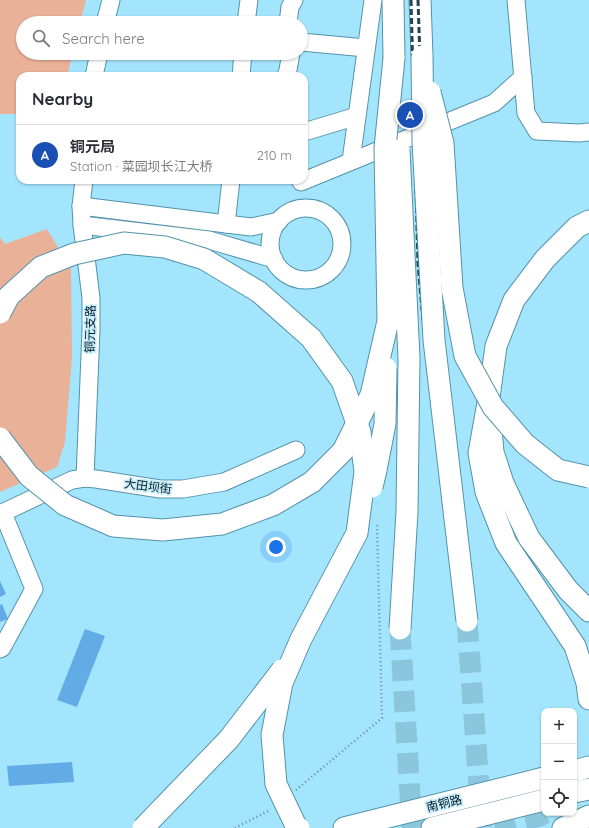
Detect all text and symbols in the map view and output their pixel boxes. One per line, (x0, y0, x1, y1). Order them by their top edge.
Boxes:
search box (16, 16, 308, 60)
icon: search (30, 27, 52, 49)
text: Search here (62, 29, 145, 48)
text: Nearby (32, 88, 93, 109)
pin: A (397, 100, 423, 130)
text: 铜元局 (70, 137, 115, 156)
text: A (41, 147, 49, 163)
text: 210 m (257, 147, 292, 163)
text: Station · 菜园坝长江大桥 (70, 158, 213, 174)
street label: 铜元支路 (82, 305, 98, 353)
street label: 大田坝街 (123, 476, 173, 496)
your location (266, 537, 286, 557)
map controls (541, 708, 577, 816)
button: + (541, 708, 577, 744)
button: − (541, 744, 577, 780)
button: locate (541, 780, 577, 816)
street label: 南铜路 (425, 791, 463, 815)

